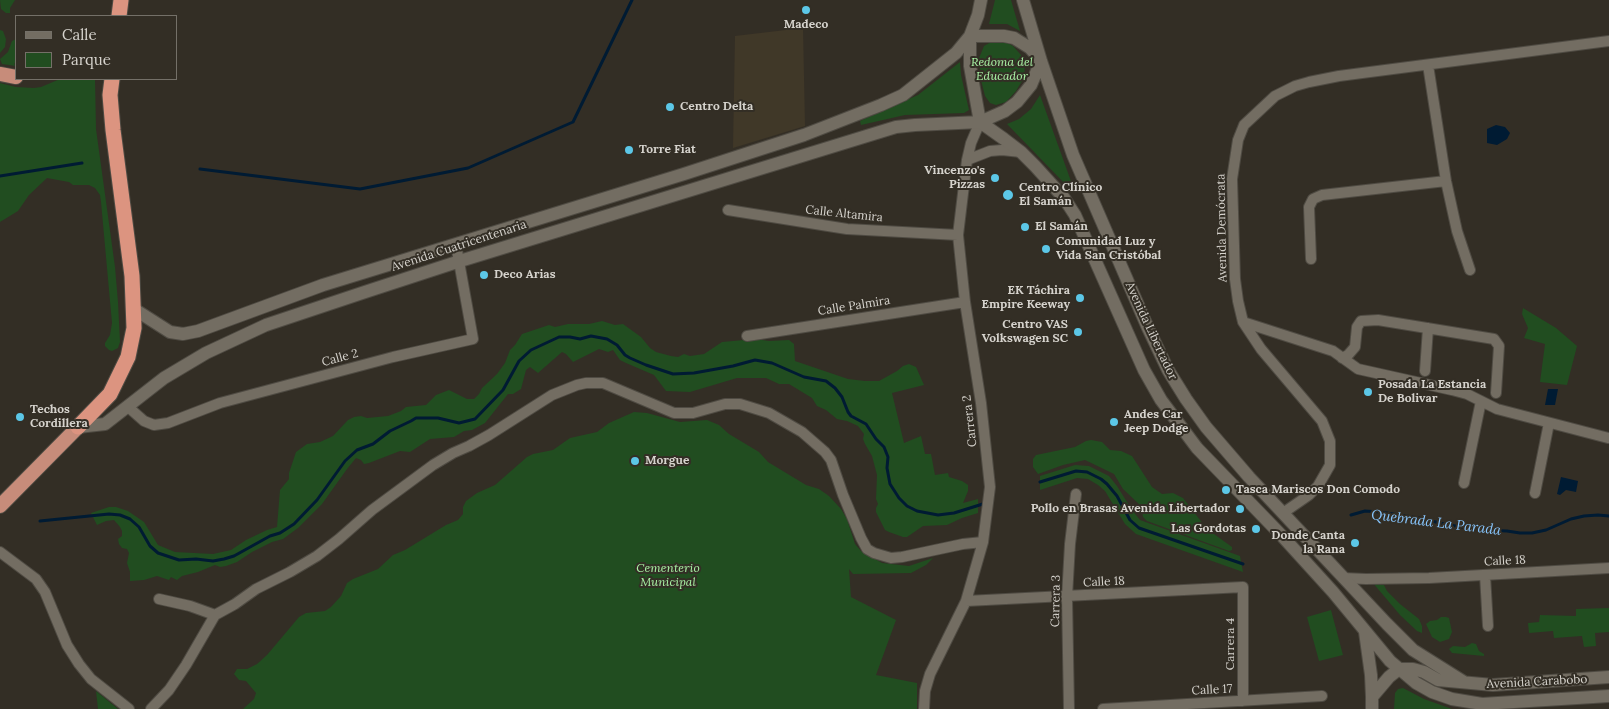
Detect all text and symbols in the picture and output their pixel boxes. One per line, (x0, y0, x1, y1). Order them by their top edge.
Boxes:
marker: Madeco (800, 4, 812, 16)
legend (15, 15, 178, 80)
place label: Madeco (784, 18, 828, 32)
text: Calle (62, 25, 97, 44)
text: Parque (62, 50, 111, 69)
park label: Redoma del Educador (971, 56, 1033, 84)
place label: Centro Delta (680, 100, 753, 114)
marker: Centro Delta (664, 101, 676, 113)
place label: Torre Fiat (639, 143, 696, 157)
marker: Torre Fiat (623, 144, 635, 156)
place label: Vincenzo's Pizzas (924, 164, 985, 192)
marker: Vincenzo's Pizzas (989, 172, 1001, 184)
street label: Avenida Demócrata (1214, 174, 1230, 282)
place label: Centro Clínico El Samán (1019, 181, 1102, 209)
marker: Centro Clínico El Samán (1001, 188, 1015, 202)
street label: Calle Altamira (805, 203, 883, 225)
street label: Avenida Cuatricentenaria (390, 217, 528, 275)
place label: El Samán (1035, 220, 1088, 234)
marker: El Samán (1019, 221, 1031, 233)
place label: Comunidad Luz y Vida San Cristóbal (1056, 235, 1161, 263)
marker: Comunidad Luz y Vida San Cristóbal (1040, 243, 1052, 255)
place label: Deco Arias (494, 268, 555, 282)
marker: Deco Arias (478, 269, 490, 281)
street label: Avenida Libertador (1122, 280, 1180, 382)
place label: EK Táchira Empire Keeway (982, 284, 1070, 312)
marker: EK Táchira Empire Keeway (1074, 292, 1086, 304)
street label: Calle Palmira (817, 293, 891, 319)
place label: Centro VAS Volkswagen SC (982, 318, 1068, 346)
marker: Centro VAS Volkswagen SC (1072, 326, 1084, 338)
street label: Calle 2 (320, 346, 360, 370)
place label: Posada La Estancia De Bolivar (1378, 378, 1486, 406)
marker: Posada La Estancia De Bolivar (1362, 386, 1374, 398)
street label: Carrera 2 (960, 394, 980, 448)
place label: Techos Cordillera (30, 403, 88, 431)
place label: Andes Car Jeep Dodge (1124, 408, 1188, 436)
marker: Techos Cordillera (14, 411, 26, 423)
marker: Andes Car Jeep Dodge (1108, 416, 1120, 428)
place label: Morgue (645, 454, 689, 468)
marker: Morgue (629, 455, 641, 467)
place label: Tasca Mariscos Don Comodo (1236, 483, 1400, 497)
marker: Tasca Mariscos Don Comodo (1220, 484, 1232, 496)
place label: Pollo en Brasas Avenida Libertador (1031, 502, 1230, 516)
marker: Pollo en Brasas Avenida Libertador (1234, 503, 1246, 515)
water label: Quebrada La Parada (1370, 507, 1502, 539)
place label: Las Gordotas (1171, 522, 1246, 536)
marker: Las Gordotas (1250, 523, 1262, 535)
place label: Donde Canta la Rana (1271, 529, 1345, 557)
marker: Donde Canta la Rana (1349, 537, 1361, 549)
street label: Calle 18 (1484, 553, 1526, 569)
park label: Cementerio Municipal (636, 562, 700, 590)
street label: Calle 18 (1083, 574, 1125, 590)
street label: Carrera 3 (1048, 575, 1064, 627)
street label: Carrera 4 (1224, 618, 1238, 670)
street label: Avenida Carabobo (1486, 672, 1588, 692)
street label: Calle 17 (1191, 682, 1233, 698)

